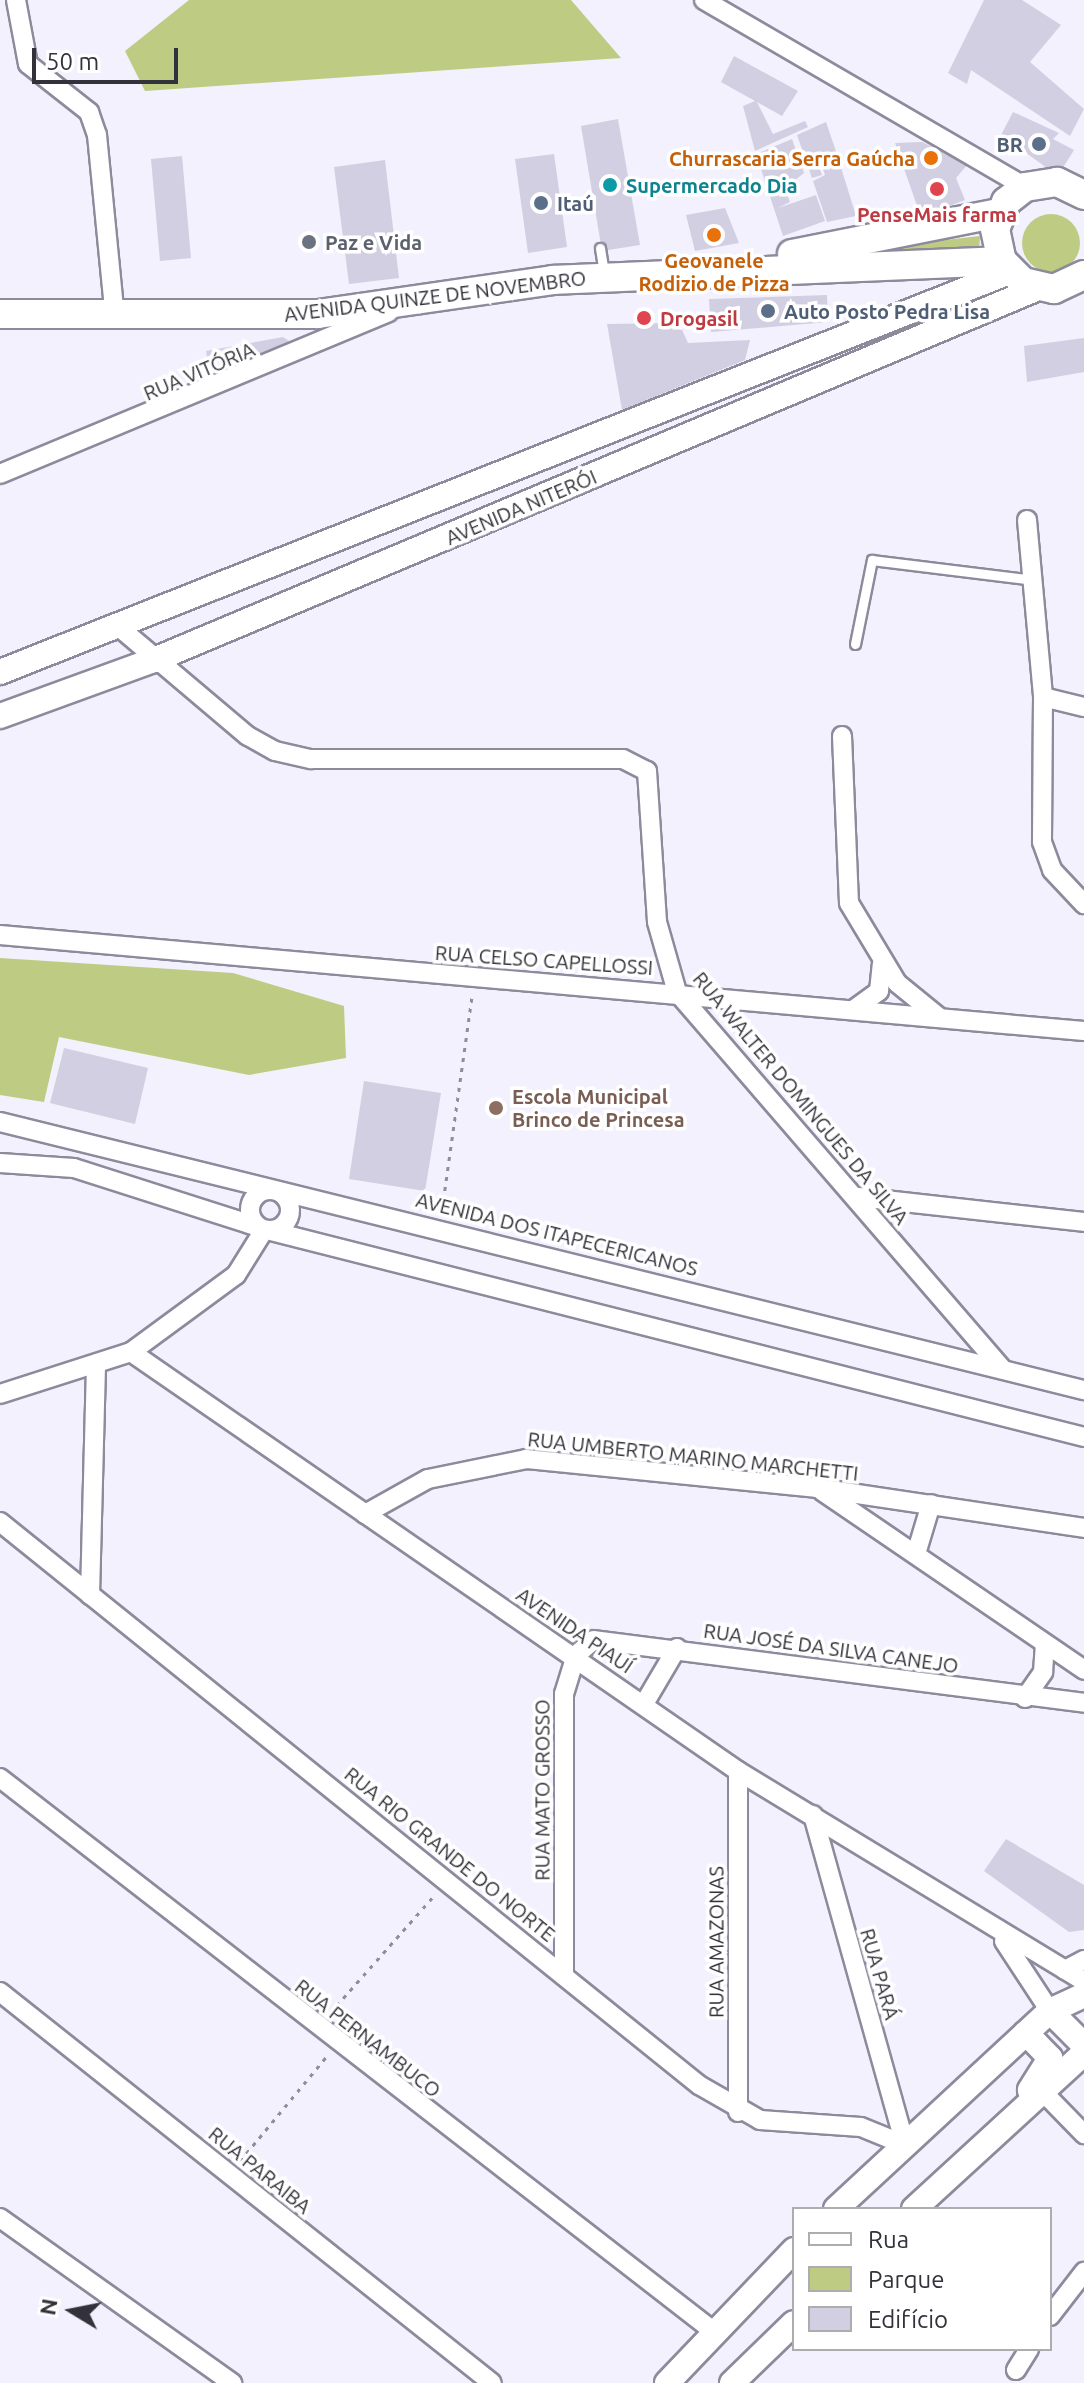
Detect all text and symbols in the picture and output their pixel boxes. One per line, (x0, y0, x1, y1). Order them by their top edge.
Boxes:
scale bar (36, 32, 182, 82)
text: 50 m (46, 48, 99, 75)
place label: BR (997, 132, 1023, 156)
marker: BR (1030, 135, 1048, 153)
place label: Churrascaria Serra Gaúcha (669, 146, 915, 170)
marker: Churrascaria Serra Gaúcha (922, 149, 940, 167)
place label: Supermercado Dia (626, 173, 798, 197)
marker: Supermercado Dia (601, 176, 619, 194)
marker: PenseMais farma (928, 180, 946, 198)
place label: Itaú (557, 191, 594, 215)
marker: Itaú (532, 194, 550, 212)
place label: PenseMais farma (857, 202, 1017, 226)
marker: Geovanele Rodizio de Pizza (705, 226, 723, 244)
place label: Paz e Vida (325, 230, 422, 254)
marker: Paz e Vida (300, 233, 318, 251)
place label: Geovanele Rodizio de Pizza (638, 248, 790, 295)
street label: AVENIDA QUINZE DE NOVEMBRO (283, 266, 587, 326)
place label: Auto Posto Pedra Lisa (784, 299, 990, 323)
marker: Auto Posto Pedra Lisa (759, 302, 777, 320)
place label: Drogasil (660, 306, 738, 330)
marker: Drogasil (635, 309, 653, 327)
street label: RUA VITÓRIA (140, 337, 258, 405)
street label: AVENIDA NITERÓI (442, 464, 600, 550)
street label: RUA CELSO CAPELLOSSI (434, 940, 654, 980)
street label: RUA WALTER DOMINGUES DA SILVA (688, 967, 914, 1229)
place label: Escola Municipal Brinco de Princesa (512, 1084, 685, 1131)
marker: Escola Municipal Brinco de Princesa (487, 1099, 505, 1117)
street label: AVENIDA DOS ITAPECERICANOS (414, 1187, 700, 1281)
street label: RUA UMBERTO MARINO MARCHETTI (527, 1427, 859, 1485)
street label: AVENIDA PIAUÍ (512, 1582, 638, 1678)
street label: RUA JOSÉ DA SILVA CANEJO (702, 1618, 960, 1678)
street label: RUA MATO GROSSO (530, 1699, 554, 1881)
street label: RUA RIO GRANDE DO NORTE (340, 1762, 560, 1946)
street label: RUA AMAZONAS (704, 1866, 728, 2018)
street label: RUA PARÁ (856, 1926, 904, 2022)
street label: RUA PERNAMBUCO (291, 1974, 445, 2102)
street label: RUA PARAIBA (204, 2121, 316, 2219)
legend (792, 2207, 1052, 2351)
text: Rua (868, 2226, 909, 2253)
text: Parque (868, 2266, 945, 2293)
north arrow (32, 2271, 112, 2351)
text: N (34, 2296, 62, 2317)
text: Edifício (868, 2306, 948, 2333)

